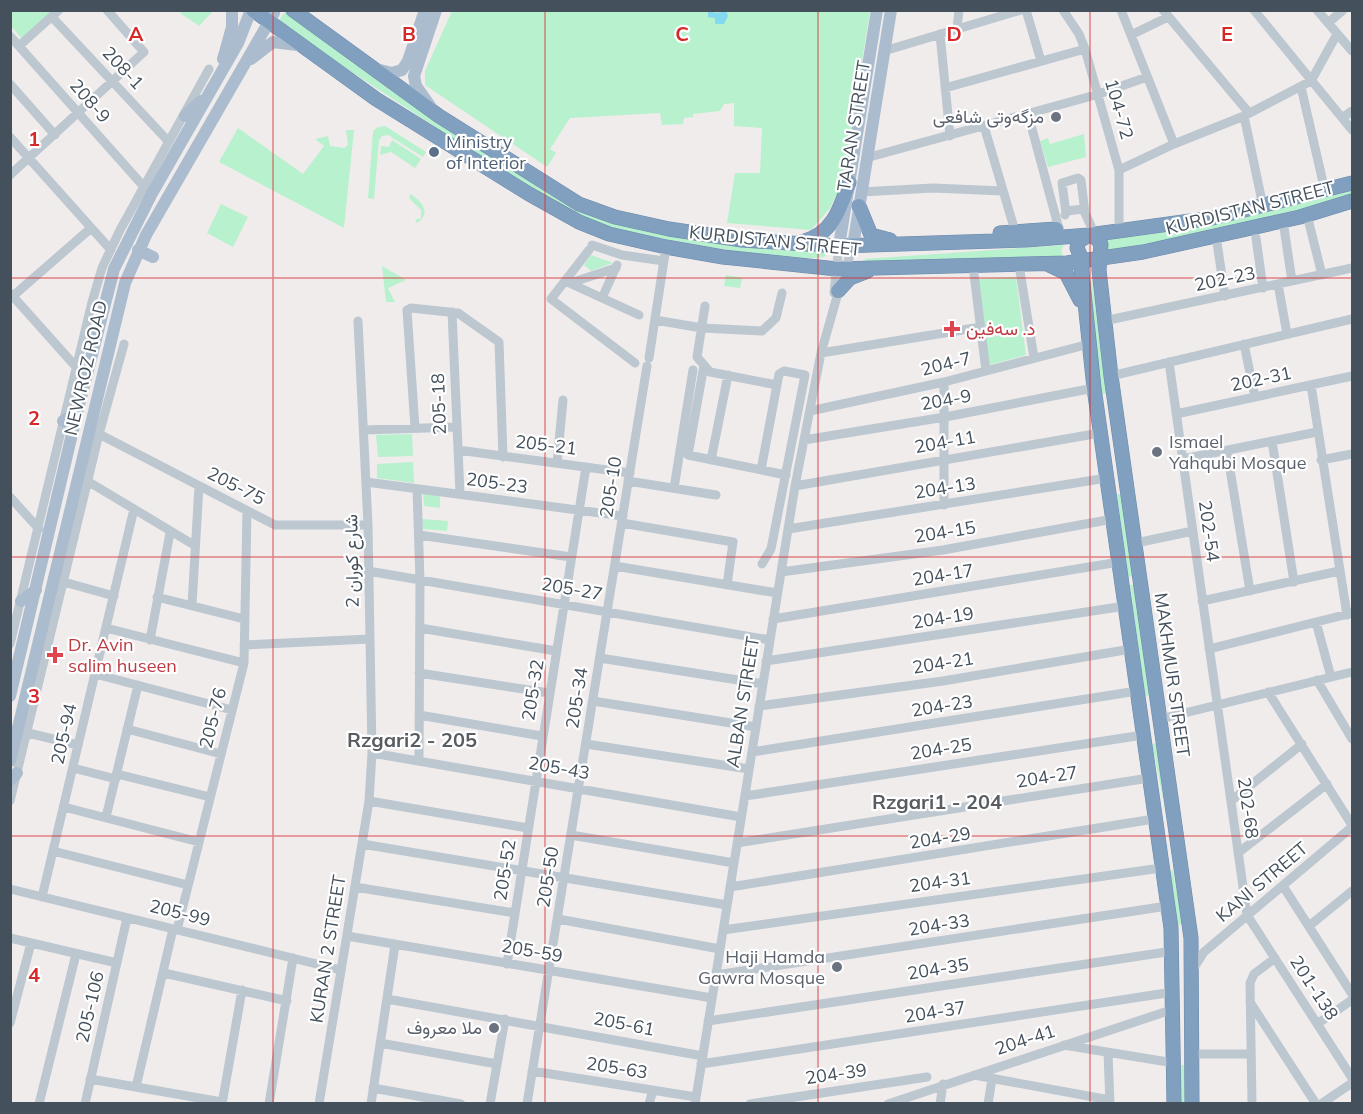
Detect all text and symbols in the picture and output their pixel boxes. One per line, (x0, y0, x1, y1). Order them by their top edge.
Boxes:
text: A (129, 21, 144, 46)
text: B (402, 21, 416, 46)
text: C (675, 21, 689, 46)
text: D (946, 21, 962, 46)
text: E (1221, 21, 1233, 46)
street label: 208-1 (98, 41, 149, 94)
street label: TARAN STREET (832, 59, 875, 193)
street label: 208-9 (65, 74, 116, 127)
street label: 104-72 (1100, 76, 1139, 142)
place label: مزگەوتی شافعی (933, 105, 1044, 128)
marker: مزگەوتی شافعی (1049, 110, 1063, 124)
text: 1 (28, 126, 40, 151)
place label: Ministry of Interior (446, 130, 526, 174)
marker: Ministry of Interior (427, 145, 441, 159)
street label: KURDISTAN STREET (1163, 175, 1337, 240)
street label: KURDISTAN STREET (688, 220, 862, 261)
street label: 202-23 (1192, 261, 1257, 296)
street label: NEWROZ ROAD (59, 298, 112, 438)
place label: د. سەفین (966, 317, 1035, 340)
marker: د. سەفین (943, 320, 961, 338)
street label: 204-7 (918, 346, 973, 381)
street label: 202-31 (1228, 361, 1293, 396)
street label: 205-18 (426, 373, 451, 435)
street label: 204-9 (919, 384, 973, 415)
text: 2 (28, 405, 40, 430)
street label: 204-11 (913, 425, 977, 458)
street label: 205-21 (514, 429, 578, 460)
place label: Ismael Yahqubi Mosque (1168, 430, 1307, 474)
marker: Ismael Yahqubi Mosque (1150, 445, 1164, 459)
street label: 205-10 (594, 455, 627, 519)
street label: 205-75 (204, 461, 269, 510)
street label: 205-23 (465, 467, 529, 498)
street label: 204-13 (913, 471, 977, 504)
street label: 202-54 (1194, 499, 1225, 563)
street label: شارع كوران 2 (339, 514, 365, 608)
street label: 204-15 (913, 515, 977, 548)
street label: 204-17 (911, 558, 975, 591)
street label: 205-27 (540, 572, 604, 605)
street label: MAKHMUR STREET (1150, 591, 1195, 759)
street label: 204-19 (911, 601, 975, 634)
place label: Dr. Avin salim huseen (68, 633, 177, 677)
street label: ALBAN STREET (721, 635, 764, 769)
marker: Dr. Avin salim huseen (46, 646, 64, 664)
street label: 204-21 (911, 646, 975, 679)
street label: 205-32 (516, 658, 549, 722)
street label: 205-34 (560, 665, 593, 730)
text: 3 (28, 683, 40, 708)
street label: 205-76 (194, 685, 231, 751)
street label: 204-23 (910, 689, 974, 722)
street label: 205-94 (45, 701, 82, 767)
district label: Rzgari2 - 205 (347, 727, 477, 752)
street label: 204-25 (909, 732, 973, 765)
street label: 205-43 (527, 751, 591, 784)
street label: 204-27 (1015, 760, 1079, 793)
street label: 202-68 (1233, 776, 1264, 840)
district label: Rzgari1 - 204 (872, 789, 1002, 814)
street label: 204-29 (908, 821, 972, 854)
street label: KANI STREET (1211, 836, 1312, 927)
street label: 205-52 (488, 838, 521, 902)
street label: 205-50 (531, 845, 564, 909)
street label: 204-31 (908, 866, 972, 897)
street label: KURAN 2 STREET (304, 873, 351, 1025)
street label: 205-99 (147, 894, 213, 931)
street label: 204-33 (907, 908, 971, 941)
street label: 205-59 (500, 934, 564, 967)
place label: Haji Hamda Gawra Mosque (698, 945, 825, 989)
street label: 201-138 (1285, 951, 1344, 1024)
street label: 204-35 (906, 952, 970, 985)
marker: Haji Hamda Gawra Mosque (830, 960, 844, 974)
text: 4 (28, 962, 40, 987)
street label: 205-106 (70, 969, 109, 1045)
street label: 204-37 (903, 995, 967, 1028)
street label: 205-61 (592, 1006, 657, 1041)
place label: ملا معروف (407, 1016, 482, 1039)
street label: 204-41 (992, 1019, 1058, 1060)
marker: ملا معروف (487, 1021, 501, 1035)
street label: 205-63 (585, 1051, 649, 1084)
street label: 204-39 (804, 1058, 868, 1089)

